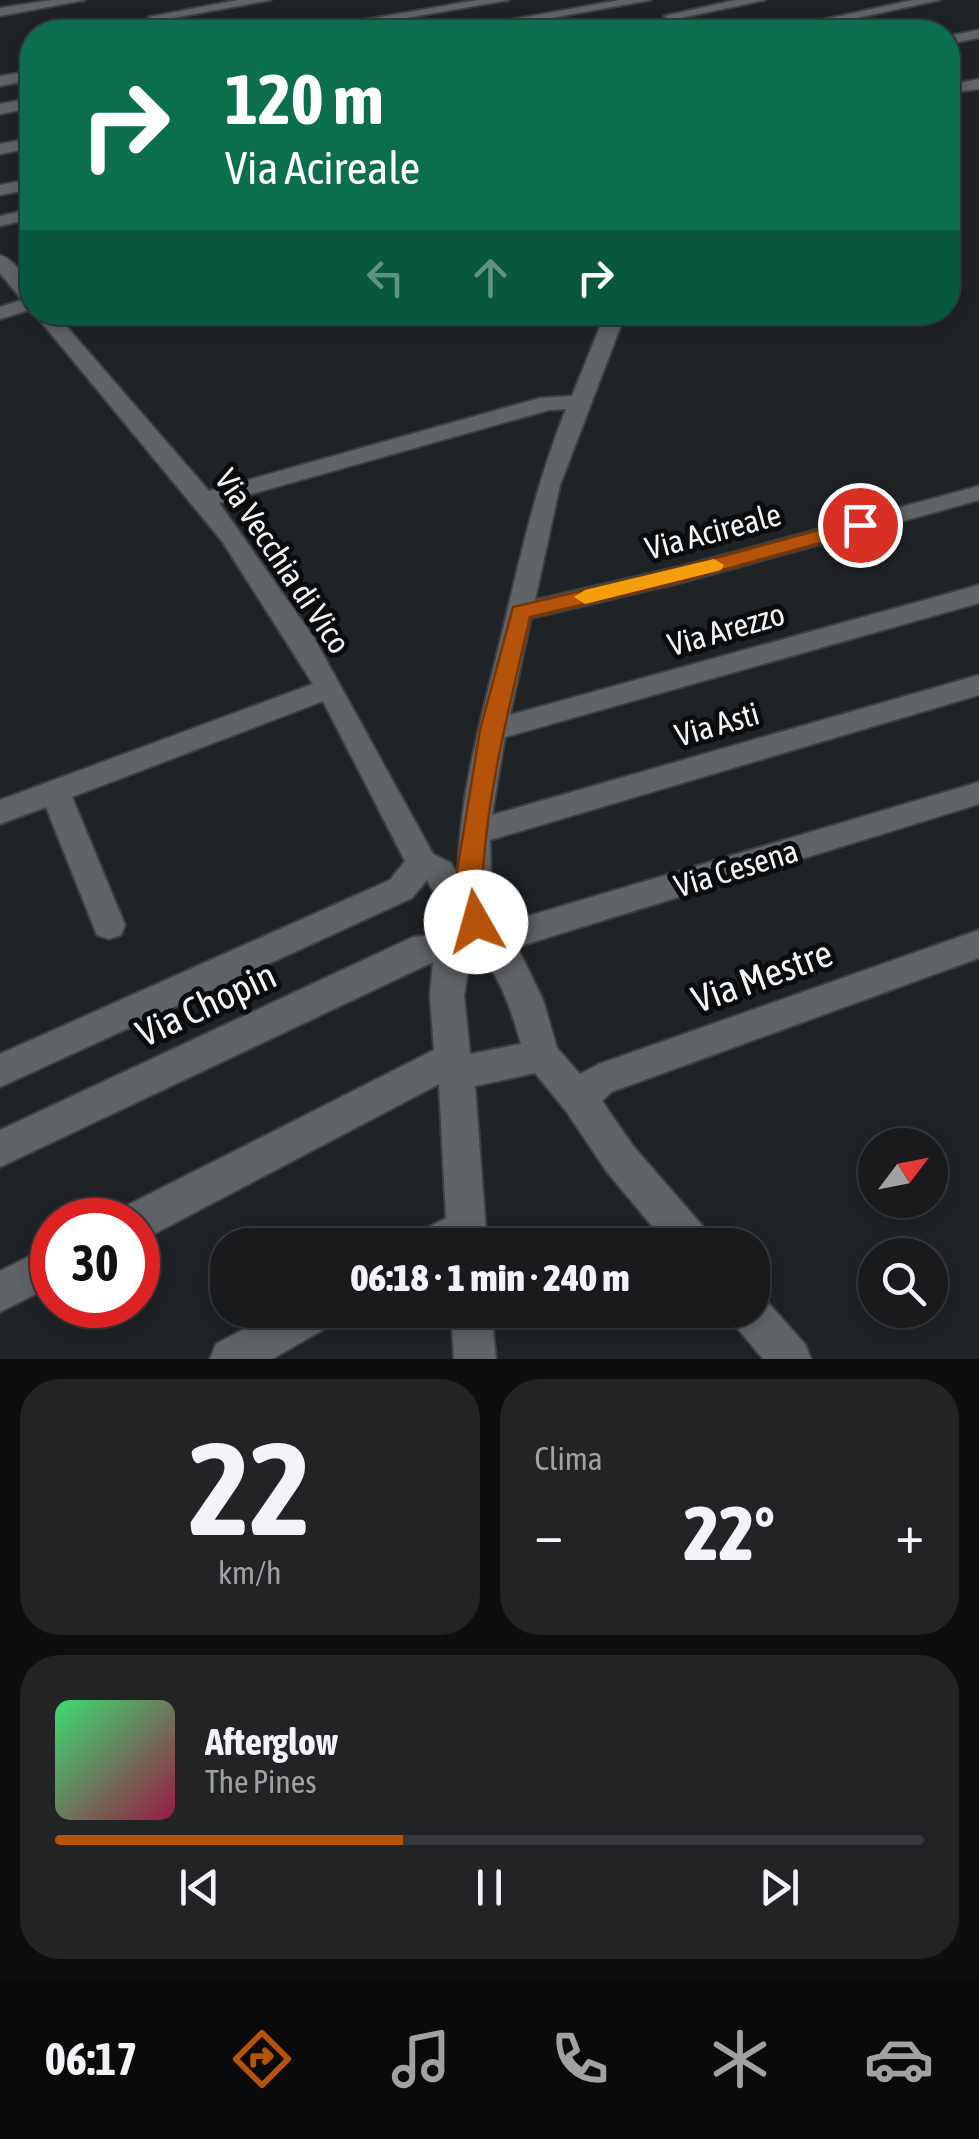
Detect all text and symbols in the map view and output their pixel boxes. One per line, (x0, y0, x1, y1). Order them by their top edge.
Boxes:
text: 120 m (225, 59, 384, 139)
icon: right (60, 60, 190, 190)
text: Via Acireale (225, 142, 420, 194)
icon: left (358, 250, 413, 305)
icon: ahead (463, 250, 518, 305)
icon: right (568, 250, 623, 305)
street label: Via Vecchia di Vico (208, 462, 358, 660)
pin (818, 483, 903, 568)
street label: Via Acireale (641, 495, 785, 567)
icon: arrive (833, 498, 888, 553)
street label: Via Arezzo (663, 595, 789, 663)
street label: Via Asti (671, 694, 763, 754)
street label: Via Cesena (670, 832, 802, 904)
position arrow (424, 870, 528, 974)
street label: Via Mestre (686, 931, 838, 1021)
street label: Via Chopin (129, 953, 283, 1055)
north arrow (858, 1128, 948, 1218)
map controls (858, 1128, 948, 1328)
speed limit sign: 30 (30, 1198, 160, 1328)
button: search (858, 1238, 948, 1328)
text: 06:18 · 1 min · 240 m (350, 1256, 630, 1299)
text: 22 (189, 1414, 311, 1563)
text: Clima (535, 1440, 603, 1477)
text: 22° (684, 1490, 775, 1576)
text: − (535, 1502, 563, 1565)
text: + (895, 1502, 924, 1565)
text: km/h (218, 1554, 281, 1591)
text: Afterglow (205, 1720, 338, 1763)
text: The Pines (205, 1763, 317, 1800)
icon: previous (172, 1860, 227, 1915)
icon: pause (462, 1860, 517, 1915)
icon: next (752, 1860, 807, 1915)
icon: directions (227, 2024, 297, 2094)
icon: music (386, 2024, 456, 2094)
icon: phone (545, 2024, 615, 2094)
icon: climate (705, 2024, 775, 2094)
icon: car (864, 2024, 934, 2094)
text: 06:17 (45, 2033, 137, 2085)

